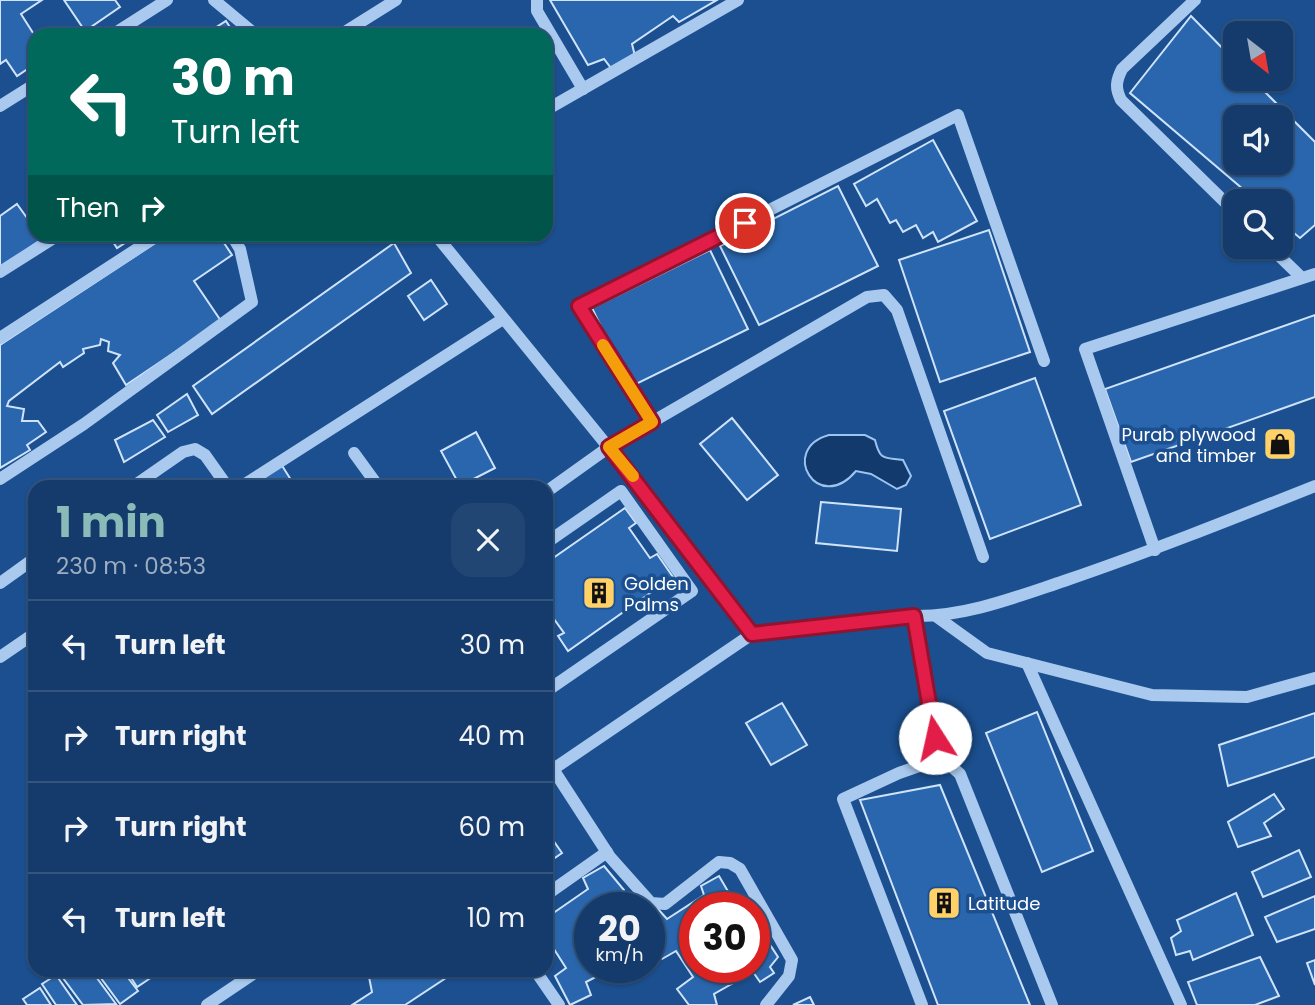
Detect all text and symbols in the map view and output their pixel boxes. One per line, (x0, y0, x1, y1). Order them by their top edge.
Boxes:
north arrow (1223, 21, 1293, 91)
map controls (1223, 21, 1293, 259)
text: 30 m (171, 44, 295, 112)
icon: left (56, 56, 147, 147)
button: sound (1223, 105, 1293, 175)
text: Turn left (171, 109, 300, 154)
icon: right (133, 189, 171, 227)
button: search (1223, 189, 1293, 259)
text: Then (56, 190, 119, 226)
pin (715, 193, 775, 253)
icon: arrive (726, 204, 764, 242)
place label: Purab plywood and timber (1122, 422, 1256, 468)
shop icon: Purab plywood and timber (1261, 425, 1299, 463)
text: 1 min (56, 493, 166, 552)
button: close (451, 503, 525, 577)
text: 230 m · 08:53 (56, 550, 206, 582)
place label: Golden Palms (624, 571, 689, 617)
building icon: Golden Palms (580, 574, 618, 612)
icon: left (56, 627, 94, 665)
text: Turn left (115, 627, 226, 663)
text: 30 m (460, 627, 525, 663)
position arrow (898, 701, 972, 775)
icon: right (56, 718, 94, 756)
text: Turn right (115, 718, 247, 754)
text: 40 m (459, 718, 525, 754)
icon: right (56, 809, 94, 847)
text: Turn right (115, 809, 247, 845)
text: 60 m (458, 809, 525, 845)
building icon: Latitude (925, 884, 963, 922)
place label: Latitude (968, 891, 1040, 916)
speed limit sign: 30 (679, 892, 770, 983)
icon: left (56, 900, 94, 938)
text: Turn left (115, 900, 226, 936)
text: 10 m (467, 900, 525, 936)
text: 20 (598, 904, 641, 953)
text: km/h (596, 942, 643, 967)

